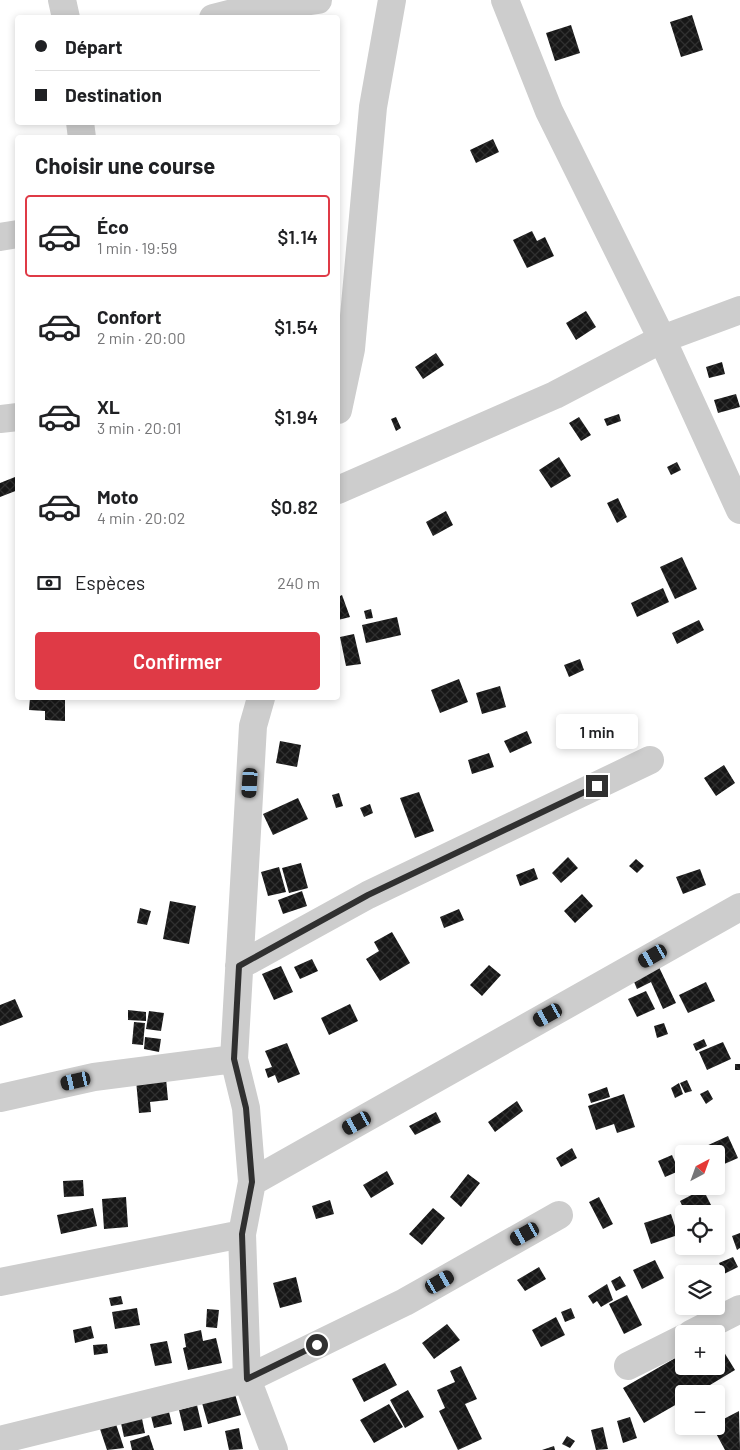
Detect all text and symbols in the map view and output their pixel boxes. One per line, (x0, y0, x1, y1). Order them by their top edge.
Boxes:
text: Départ (65, 35, 123, 58)
text: Destination (65, 83, 162, 106)
text: Choisir une course (35, 152, 215, 178)
icon: car (37, 214, 82, 259)
text: Éco (97, 215, 129, 238)
text: $1.14 (278, 225, 318, 248)
text: 1 min · 19:59 (97, 238, 177, 257)
icon: car (37, 304, 82, 349)
text: Confort (97, 305, 161, 328)
text: $1.54 (274, 315, 318, 338)
text: 2 min · 20:00 (97, 328, 186, 347)
icon: car (37, 394, 82, 439)
text: XL (97, 395, 120, 418)
text: $1.94 (274, 405, 318, 428)
text: 3 min · 20:01 (97, 418, 181, 437)
icon: car (37, 484, 82, 529)
text: Moto (97, 485, 139, 508)
text: $0.82 (271, 495, 318, 518)
text: 4 min · 20:02 (97, 508, 185, 527)
icon: cash (35, 569, 63, 597)
text: Espèces (75, 571, 145, 594)
text: 240 m (277, 573, 320, 592)
button: Confirmer (35, 632, 320, 690)
callout: 1 min (556, 714, 638, 748)
text: 1 min (580, 722, 614, 741)
car (241, 768, 258, 798)
route end (586, 775, 608, 797)
car (636, 942, 669, 970)
car (531, 1001, 564, 1029)
car (59, 1070, 92, 1092)
car (340, 1109, 373, 1137)
north arrow (675, 1145, 725, 1195)
map controls (675, 1145, 725, 1435)
button: locate (675, 1205, 725, 1255)
car (508, 1220, 541, 1248)
button: layers (675, 1265, 725, 1315)
car (423, 1268, 456, 1296)
button: + (675, 1325, 725, 1375)
route start (306, 1334, 328, 1356)
button: − (675, 1385, 725, 1435)

